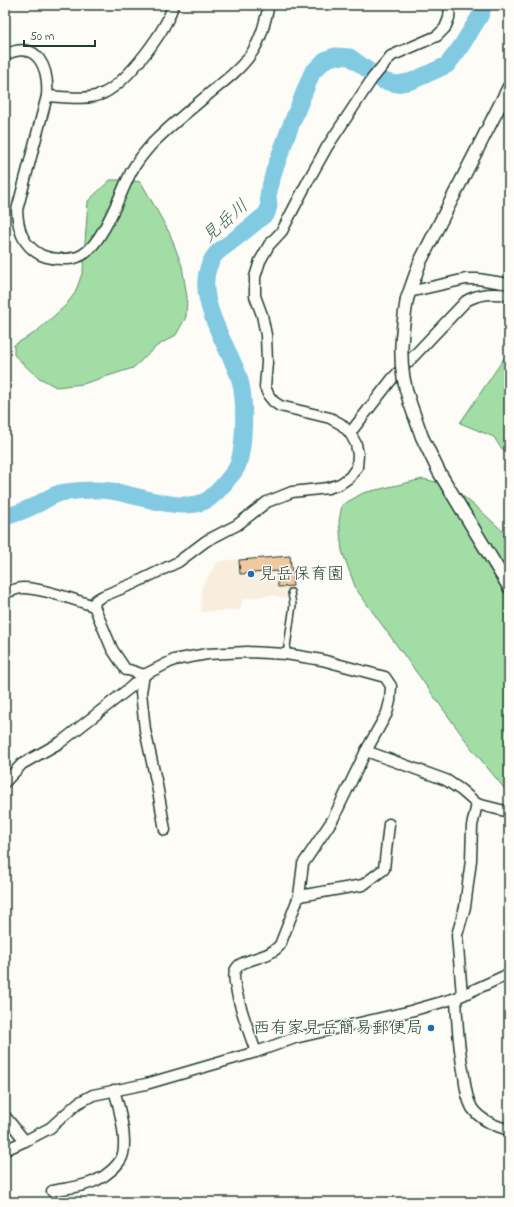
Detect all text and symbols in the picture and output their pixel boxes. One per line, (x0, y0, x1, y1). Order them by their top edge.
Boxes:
scale bar (24, 22, 95, 48)
text: 50 m (30, 28, 54, 46)
water label: 見岳川 (197, 194, 255, 250)
place label: 見岳保育園 (259, 562, 344, 587)
marker: 見岳保育園 (246, 569, 256, 579)
place label: 西有家見岳簡易郵便局 (253, 1016, 423, 1041)
marker: 西有家見岳簡易郵便局 (426, 1023, 436, 1033)

